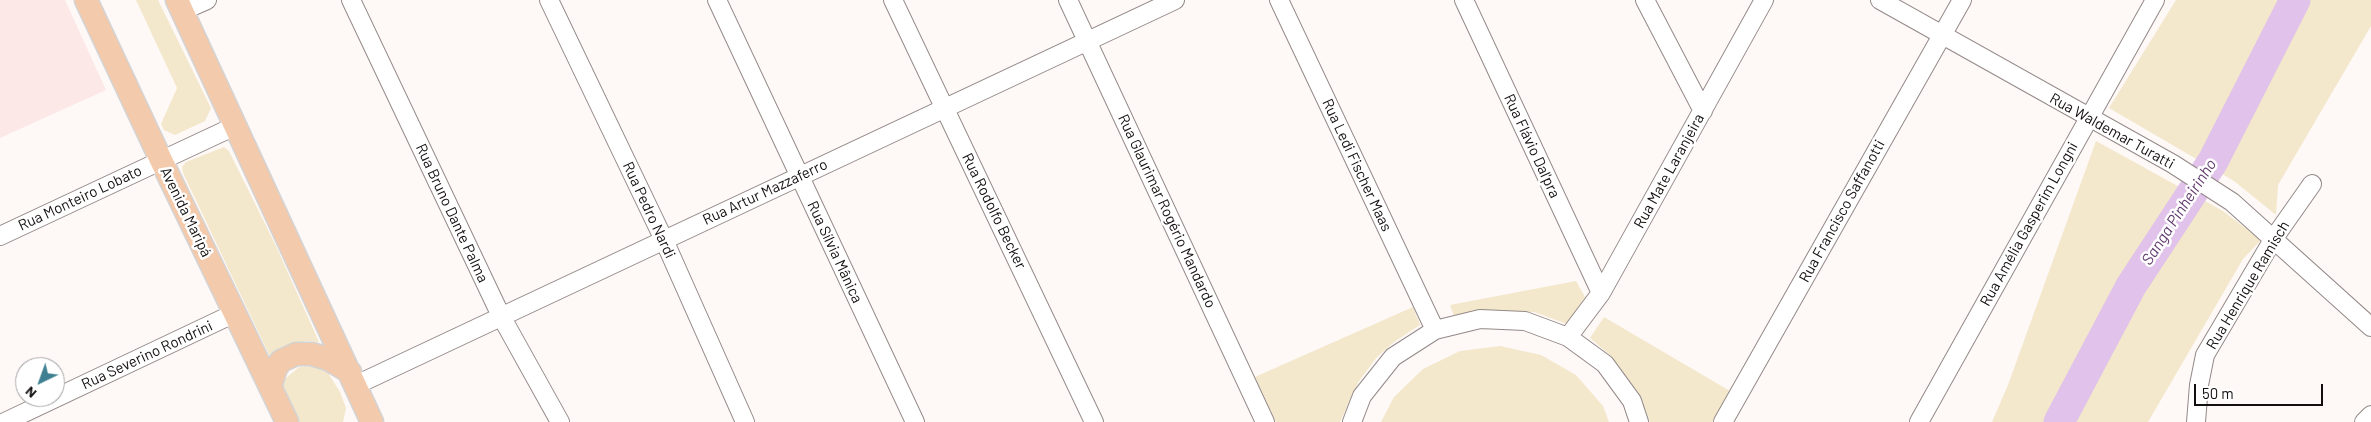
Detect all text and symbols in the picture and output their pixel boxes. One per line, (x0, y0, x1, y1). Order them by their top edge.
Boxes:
street label: Rua Waldemar Turatti (2046, 89, 2178, 173)
street label: Rua Flávio Dal'pra (1500, 91, 1564, 201)
street label: Rua Ledi Fischer Maas (1318, 96, 1396, 234)
street label: Rua Mate Laranjeira (1630, 110, 1708, 232)
street label: Rua Glaurimar Rogério Mandardo (1114, 111, 1220, 311)
street label: Rua Francisco Saffanotti (1795, 137, 1889, 285)
street label: Rua Amélia Gasperim Longni (1976, 139, 2082, 309)
street label: Rua Bruno Dante Palma (412, 141, 492, 285)
street label: Rua Rodolfo Becker (958, 150, 1030, 272)
street label: Rua Artur Mazzaferro (700, 155, 830, 229)
water label: Sanga Pinheirinho (2138, 155, 2220, 269)
street label: Rua Pedro Nardi (619, 159, 679, 261)
street label: Rua Monteiro Lobato (15, 161, 145, 235)
street label: Avenida Maripá (156, 164, 216, 260)
street label: Rua Sílvia Mânica (803, 198, 867, 306)
street label: Rua Henrique Ramisch (2203, 218, 2293, 352)
street label: Rua Severino Rondrini (79, 317, 215, 393)
north arrow (15, 357, 65, 407)
scale bar (2196, 374, 2325, 406)
text: N (21, 383, 39, 402)
text: 50 m (2202, 384, 2234, 402)

